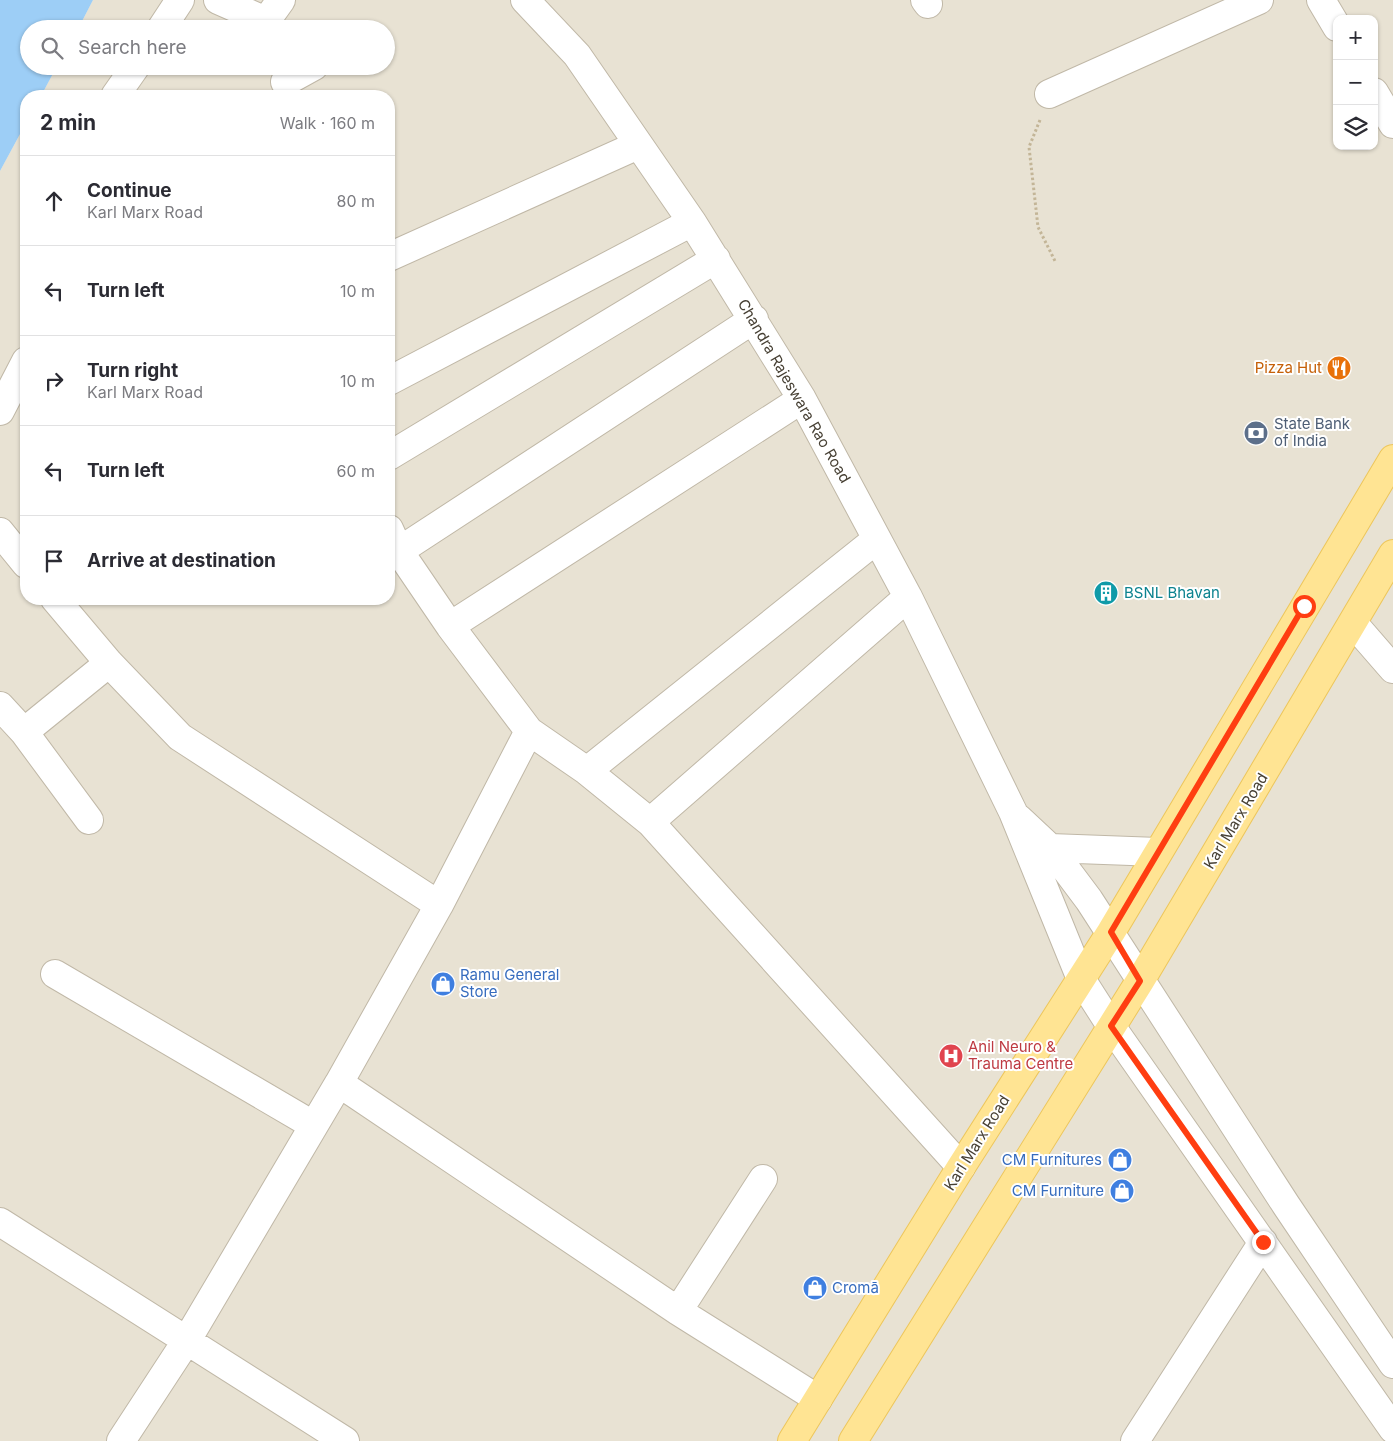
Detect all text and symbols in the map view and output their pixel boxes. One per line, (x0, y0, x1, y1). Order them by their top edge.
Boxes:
map controls (1333, 15, 1378, 150)
button: + (1333, 15, 1378, 60)
search box (20, 20, 395, 75)
icon: search (38, 34, 66, 62)
text: Search here (78, 36, 187, 59)
button: − (1333, 60, 1378, 105)
button: layers (1333, 105, 1378, 150)
text: 2 min (40, 110, 96, 135)
text: Walk · 160 m (280, 113, 375, 133)
text: Continue (87, 179, 172, 202)
icon: ahead (40, 187, 68, 215)
text: 80 m (336, 191, 375, 211)
text: Karl Marx Road (87, 202, 203, 222)
icon: left (40, 277, 68, 305)
text: Turn left (87, 279, 165, 302)
text: 10 m (340, 281, 375, 301)
street label: Chandra Rajeswara Rao Road (734, 295, 855, 486)
restaurant icon: Pizza Hut (1326, 355, 1352, 381)
place label: Pizza Hut (1255, 358, 1322, 377)
text: Turn right (87, 359, 178, 382)
icon: right (40, 367, 68, 395)
text: 10 m (340, 371, 375, 391)
text: Karl Marx Road (87, 382, 203, 402)
place label: State Bank of India (1274, 414, 1351, 450)
bank icon: State Bank of India (1243, 420, 1269, 446)
icon: left (40, 457, 68, 485)
text: Turn left (87, 459, 165, 482)
text: 60 m (336, 461, 375, 481)
icon: arrive (40, 547, 68, 575)
text: Arrive at destination (87, 549, 276, 572)
building icon: BSNL Bhavan (1093, 580, 1119, 606)
place label: BSNL Bhavan (1124, 583, 1220, 602)
route start (1293, 595, 1316, 618)
street label: Karl Marx Road (1199, 769, 1272, 872)
place label: Ramu General Store (460, 965, 559, 1001)
shop icon: Ramu General Store (430, 971, 456, 997)
place label: Anil Neuro & Trauma Centre (968, 1037, 1073, 1073)
hospital icon: Anil Neuro & Trauma Centre (938, 1043, 964, 1069)
street label: Karl Marx Road (940, 1092, 1013, 1194)
shop icon: CM Furnitures (1107, 1147, 1133, 1173)
place label: CM Furnitures (1002, 1150, 1102, 1169)
shop icon: CM Furniture (1109, 1178, 1135, 1204)
place label: CM Furniture (1012, 1181, 1104, 1200)
route end (1252, 1231, 1275, 1254)
shop icon: Cromā (802, 1275, 828, 1301)
place label: Cromā (832, 1278, 879, 1297)

